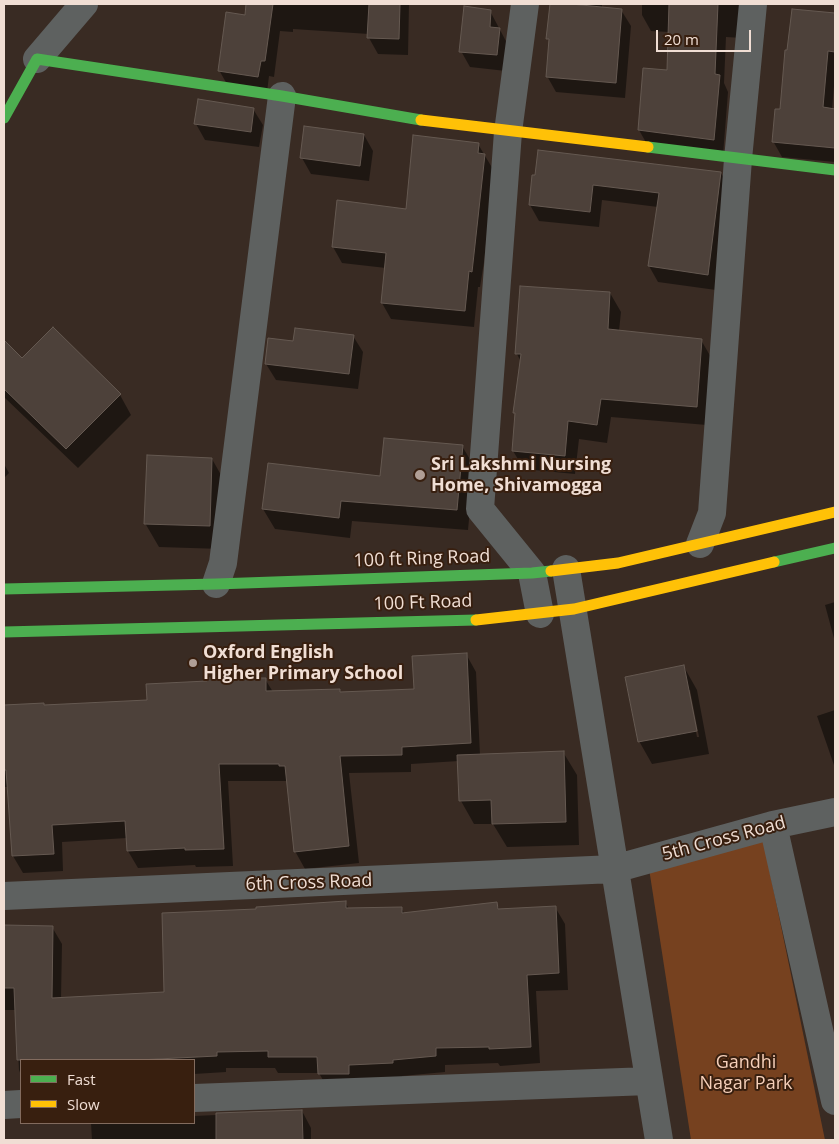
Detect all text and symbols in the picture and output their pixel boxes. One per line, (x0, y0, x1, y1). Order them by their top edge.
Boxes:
scale bar (659, 20, 754, 52)
text: 20 m (664, 29, 699, 49)
place label: Sri Lakshmi Nursing Home, Shivamogga (431, 454, 611, 496)
marker: Sri Lakshmi Nursing Home, Shivamogga (413, 468, 427, 482)
street label: 100 ft Ring Road (353, 546, 491, 572)
street label: 100 Ft Road (373, 590, 473, 616)
place label: Oxford English Higher Primary School (203, 642, 403, 684)
marker: Oxford English Higher Primary School (187, 657, 199, 669)
street label: 5th Cross Road (660, 812, 788, 866)
street label: 6th Cross Road (245, 870, 373, 896)
park label: Gandhi Nagar Park (699, 1052, 793, 1094)
legend (20, 1059, 195, 1124)
text: Fast (67, 1069, 96, 1089)
text: Slow (67, 1094, 100, 1114)

